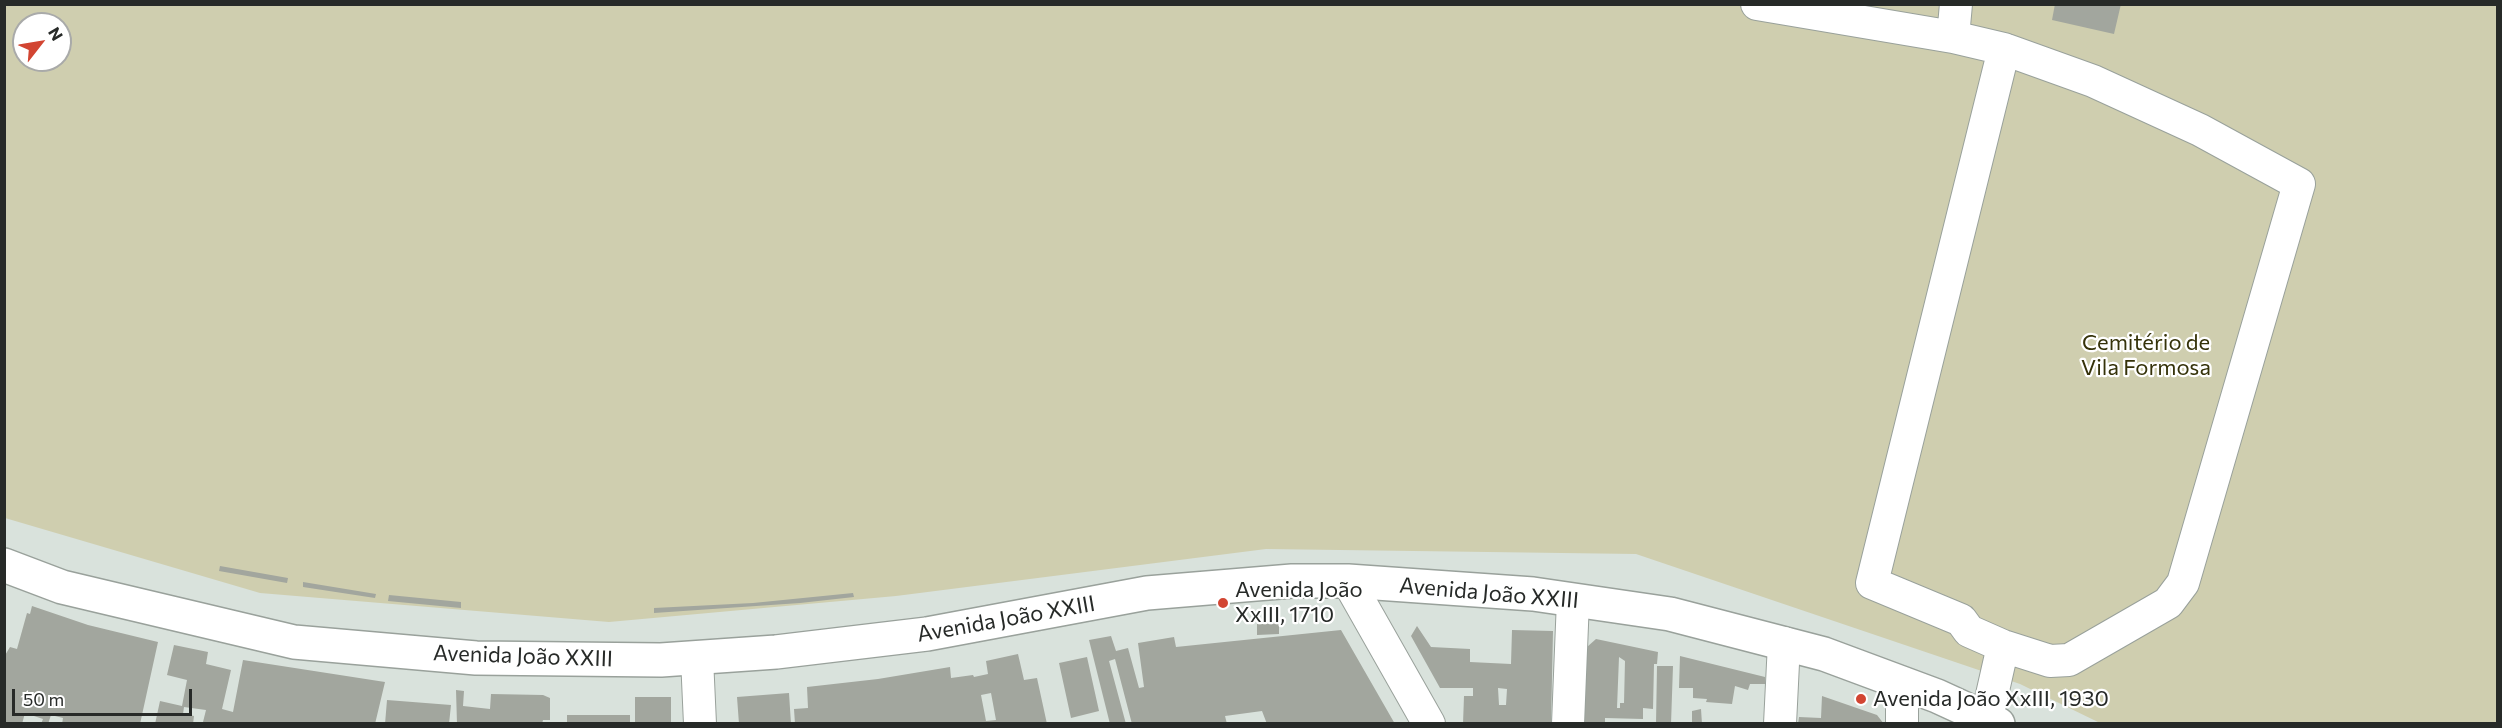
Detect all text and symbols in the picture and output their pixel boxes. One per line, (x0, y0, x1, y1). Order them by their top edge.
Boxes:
north arrow (12, 12, 72, 72)
text: N (45, 23, 67, 44)
park label: Cemitério de Vila Formosa (2081, 330, 2211, 382)
street label: Avenida João XXIII (1398, 572, 1580, 614)
place label: Avenida João XxIII, 1710 (1235, 577, 1363, 628)
street label: Avenida João XXIII (915, 590, 1097, 648)
marker: Avenida João XxIII, 1710 (1216, 596, 1230, 610)
street label: Avenida João XXIII (433, 640, 613, 672)
scale bar (15, 677, 195, 715)
place label: Avenida João XxIII, 1930 (1873, 686, 2109, 712)
text: 50 m (23, 688, 64, 710)
marker: Avenida João XxIII, 1930 (1854, 692, 1868, 706)

